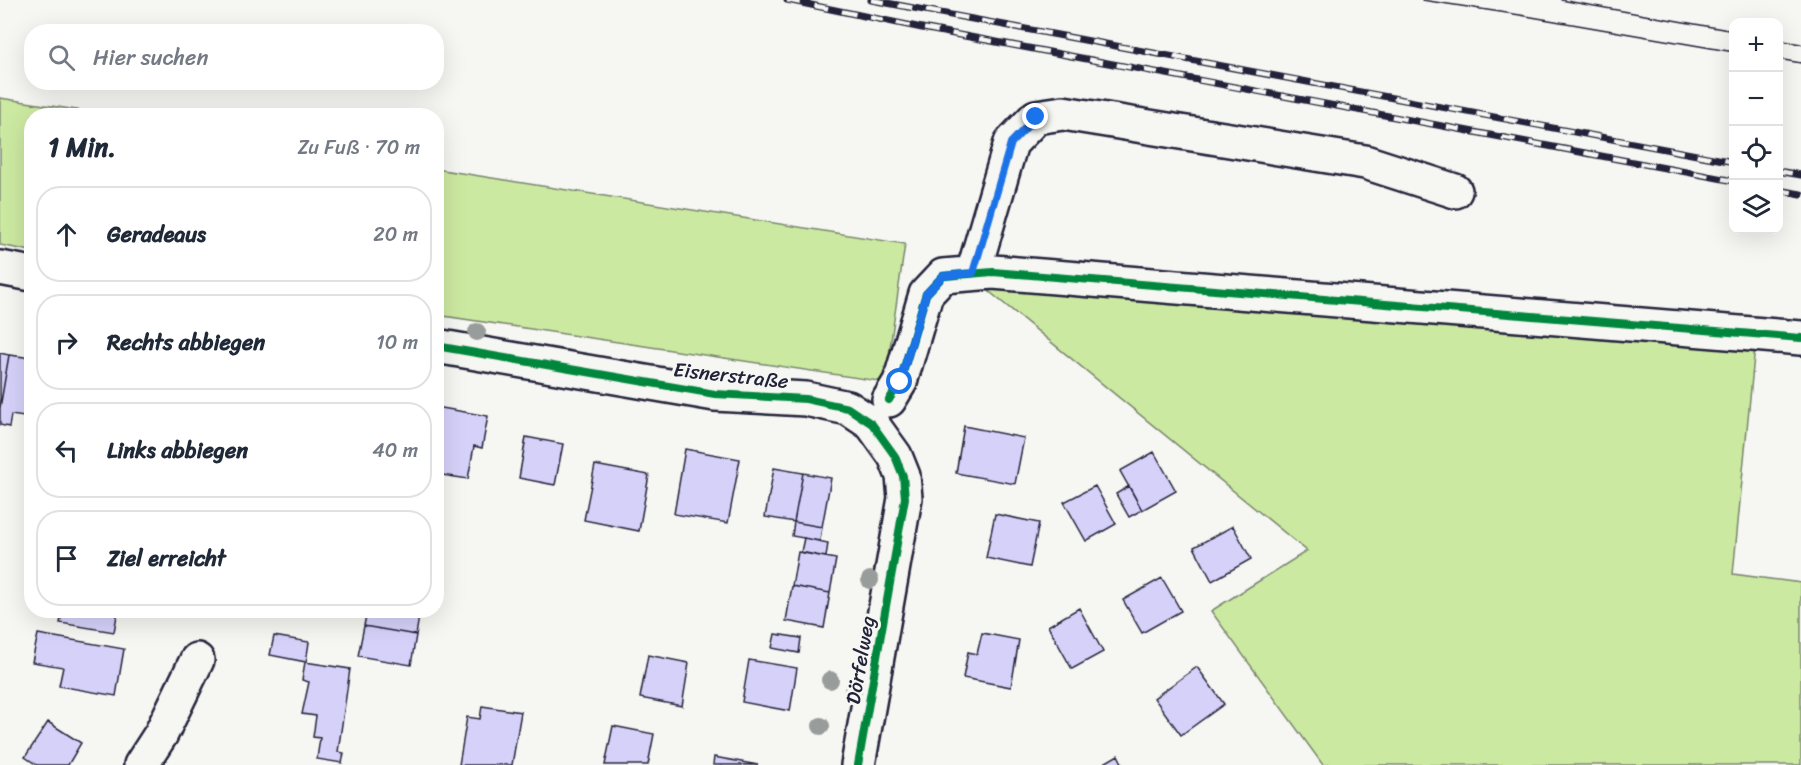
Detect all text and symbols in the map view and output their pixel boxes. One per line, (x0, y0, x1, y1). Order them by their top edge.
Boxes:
map controls (1729, 18, 1783, 234)
button: + (1729, 18, 1783, 72)
search box (24, 24, 444, 90)
text: Hier suchen (93, 38, 208, 77)
icon: search (45, 41, 78, 74)
button: − (1729, 72, 1783, 126)
route end (1022, 103, 1048, 129)
text: 1 Min. (48, 124, 116, 170)
button: locate (1729, 126, 1783, 180)
text: Zu Fuß · 70 m (297, 130, 420, 165)
button: layers (1729, 180, 1783, 234)
text: Geradeaus (107, 215, 206, 254)
text: 20 m (373, 217, 418, 252)
icon: ahead (50, 218, 83, 251)
text: Rechts abbiegen (107, 323, 265, 362)
text: 10 m (376, 325, 418, 360)
icon: right (50, 326, 83, 359)
street label: Eisnerstraße (672, 352, 790, 399)
route start (886, 368, 912, 394)
text: Links abbiegen (107, 431, 248, 470)
text: 40 m (372, 433, 418, 468)
icon: left (50, 434, 83, 467)
text: Ziel erreicht (107, 539, 226, 578)
icon: arrive (50, 542, 83, 575)
street label: Dörfelweg (836, 613, 885, 707)

